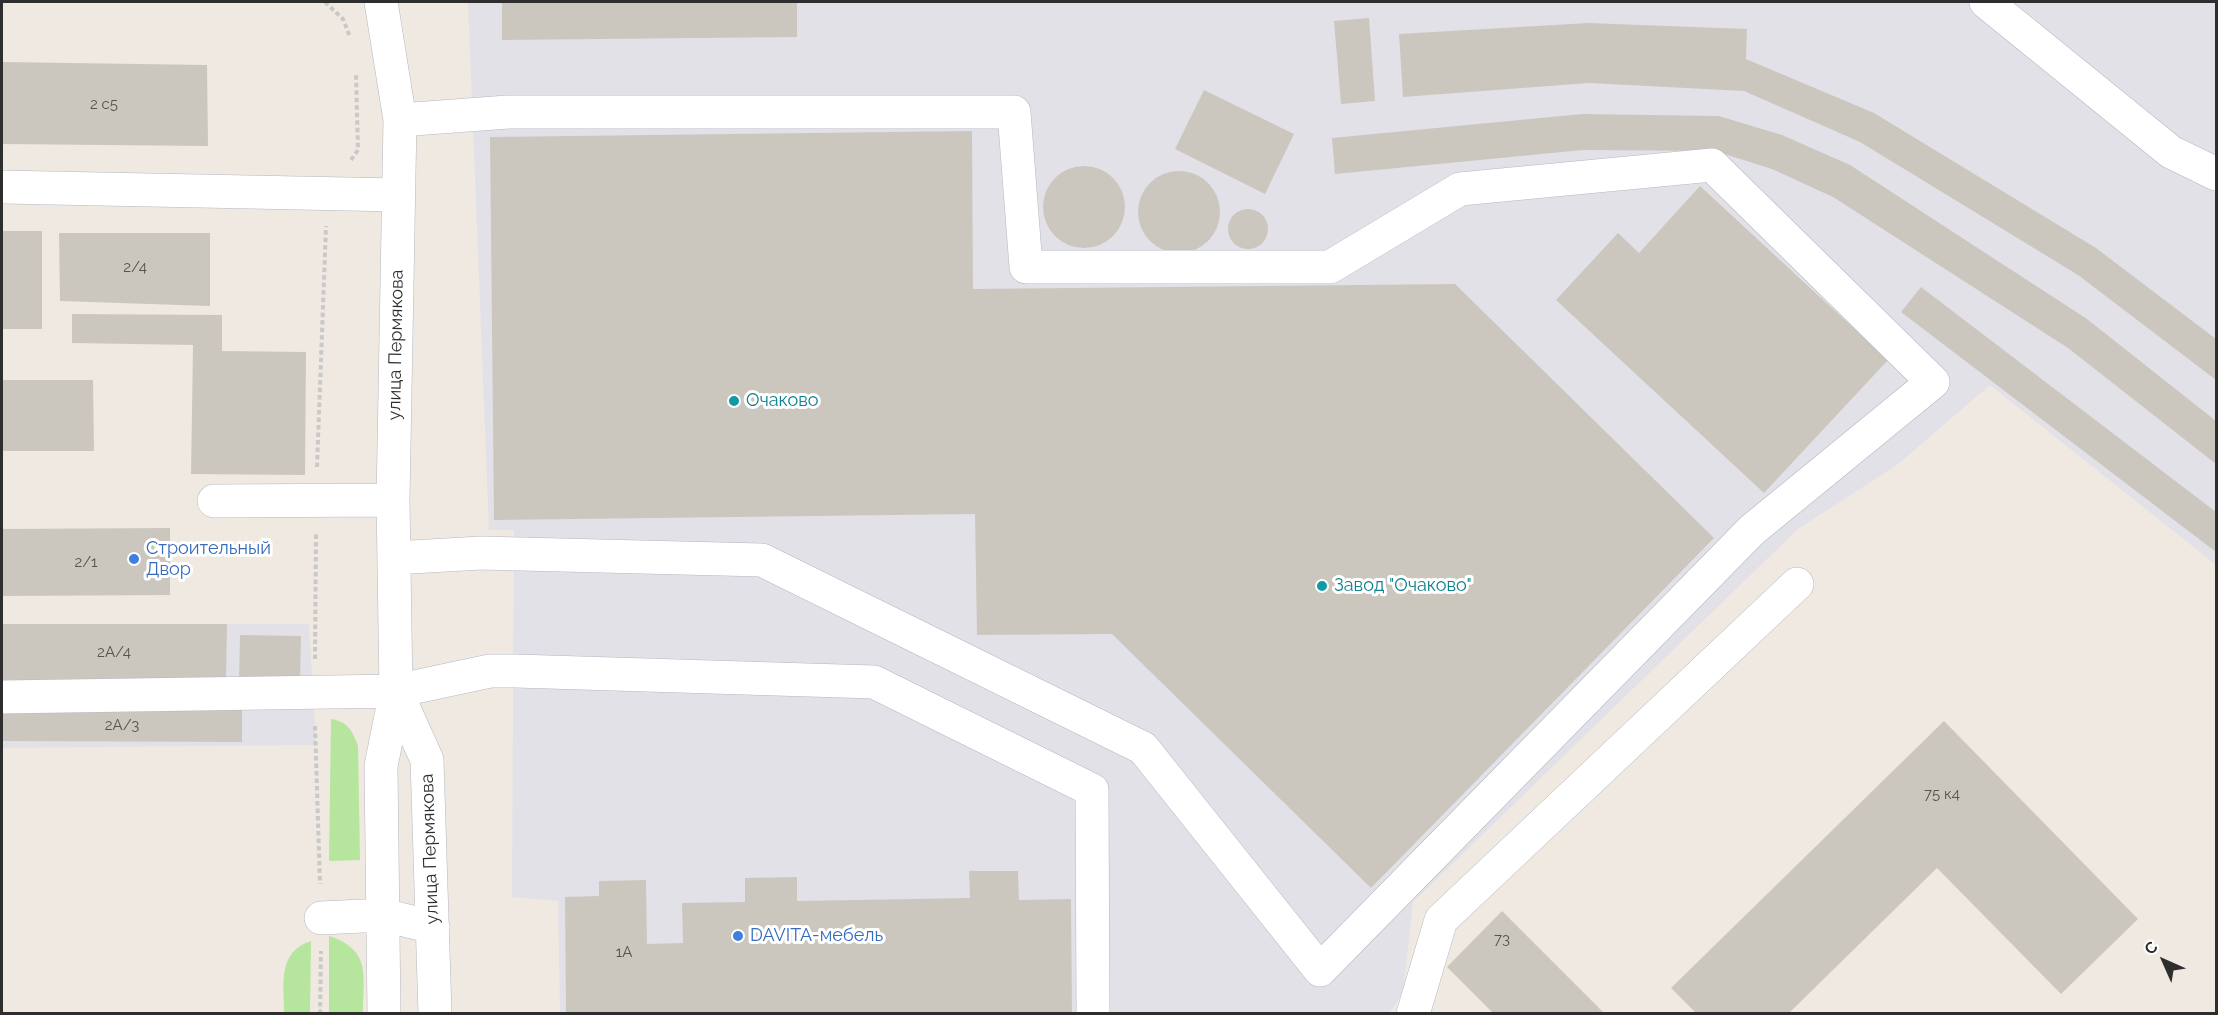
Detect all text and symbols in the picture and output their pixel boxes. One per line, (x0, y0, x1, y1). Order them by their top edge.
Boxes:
house number: 2 с5 (90, 95, 118, 113)
house number: 2/4 (123, 258, 147, 276)
street label: улица Пермякова (384, 269, 408, 421)
place label: Очаково (746, 390, 819, 412)
marker: Очаково (727, 394, 741, 408)
place label: Строительный Двор (146, 538, 271, 580)
marker: Строительный Двор (127, 552, 141, 566)
house number: 2/1 (75, 553, 97, 571)
place label: Завод "Очаково" (1334, 575, 1472, 597)
marker: Завод "Очаково" (1315, 579, 1329, 593)
house number: 2А/4 (97, 643, 131, 661)
house number: 2А/3 (105, 716, 139, 734)
street label: улица Пермякова (417, 773, 443, 925)
house number: 75 к4 (1924, 785, 1960, 803)
place label: DAVITA-мебель (750, 925, 883, 947)
marker: DAVITA-мебель (731, 929, 745, 943)
house number: 73 (1494, 930, 1510, 948)
north arrow (2134, 931, 2194, 991)
text: С (2140, 937, 2162, 959)
house number: 1А (616, 943, 632, 961)

